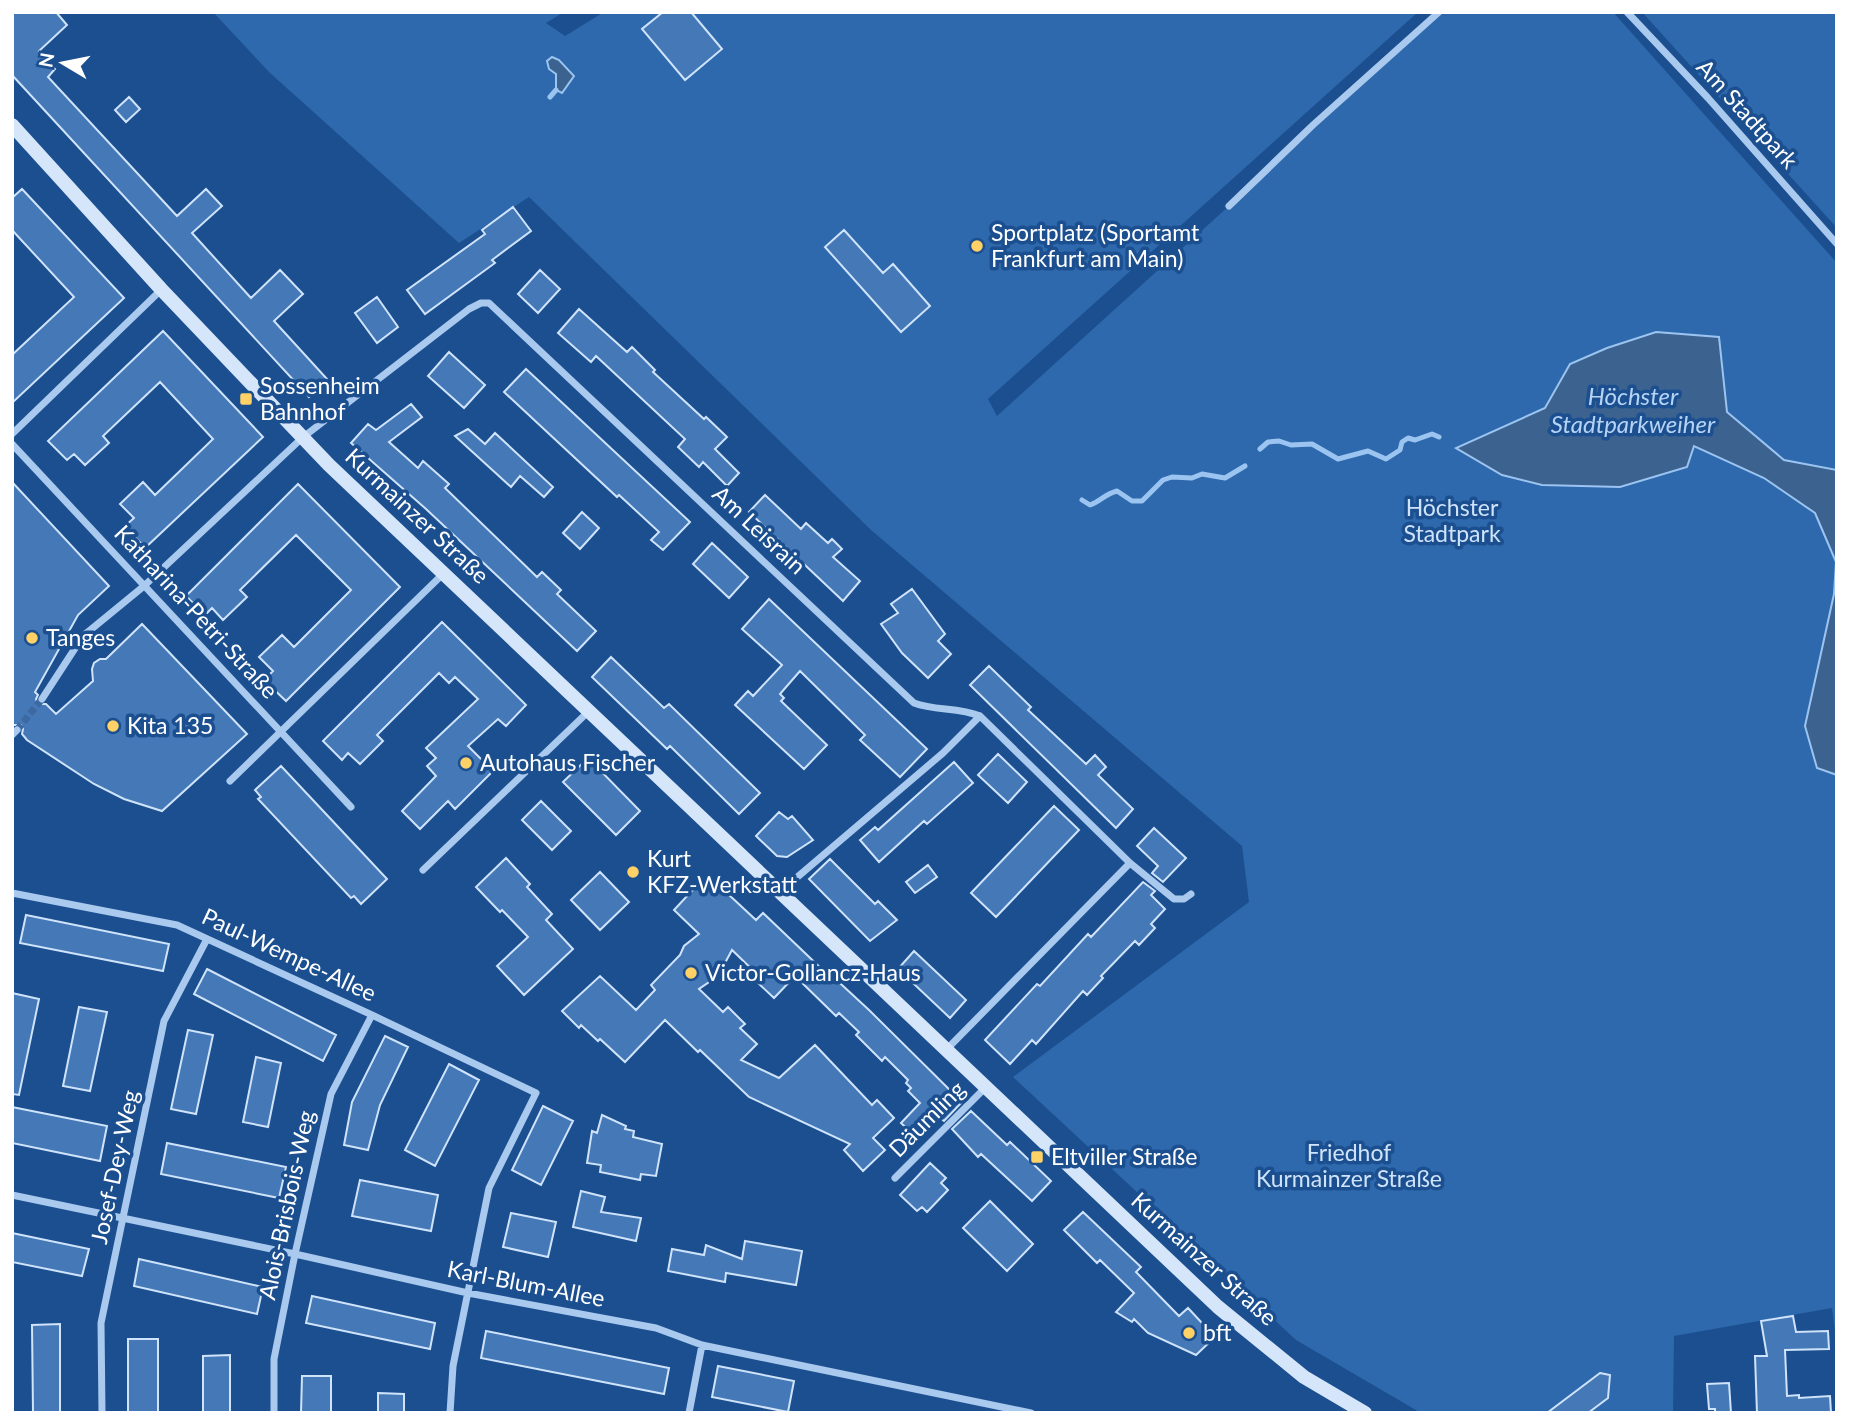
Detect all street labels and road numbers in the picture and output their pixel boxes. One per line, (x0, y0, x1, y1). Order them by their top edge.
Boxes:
street label: Am Stadtpark (1691, 53, 1804, 174)
street label: Kurmainzer Straße (340, 442, 495, 589)
street label: Am Leisrain (707, 479, 812, 579)
street label: Katharina-Petri-Straße (109, 519, 284, 704)
street label: Paul-Wempe-Allee (198, 901, 381, 1007)
street label: Däumling (882, 1074, 970, 1162)
street label: Josef-Dey-Weg (84, 1087, 144, 1246)
street label: Alois-Brisbois-Weg (252, 1108, 320, 1302)
street label: Kurmainzer Straße (1126, 1186, 1283, 1331)
street label: Karl-Blum-Allee (445, 1254, 607, 1312)

